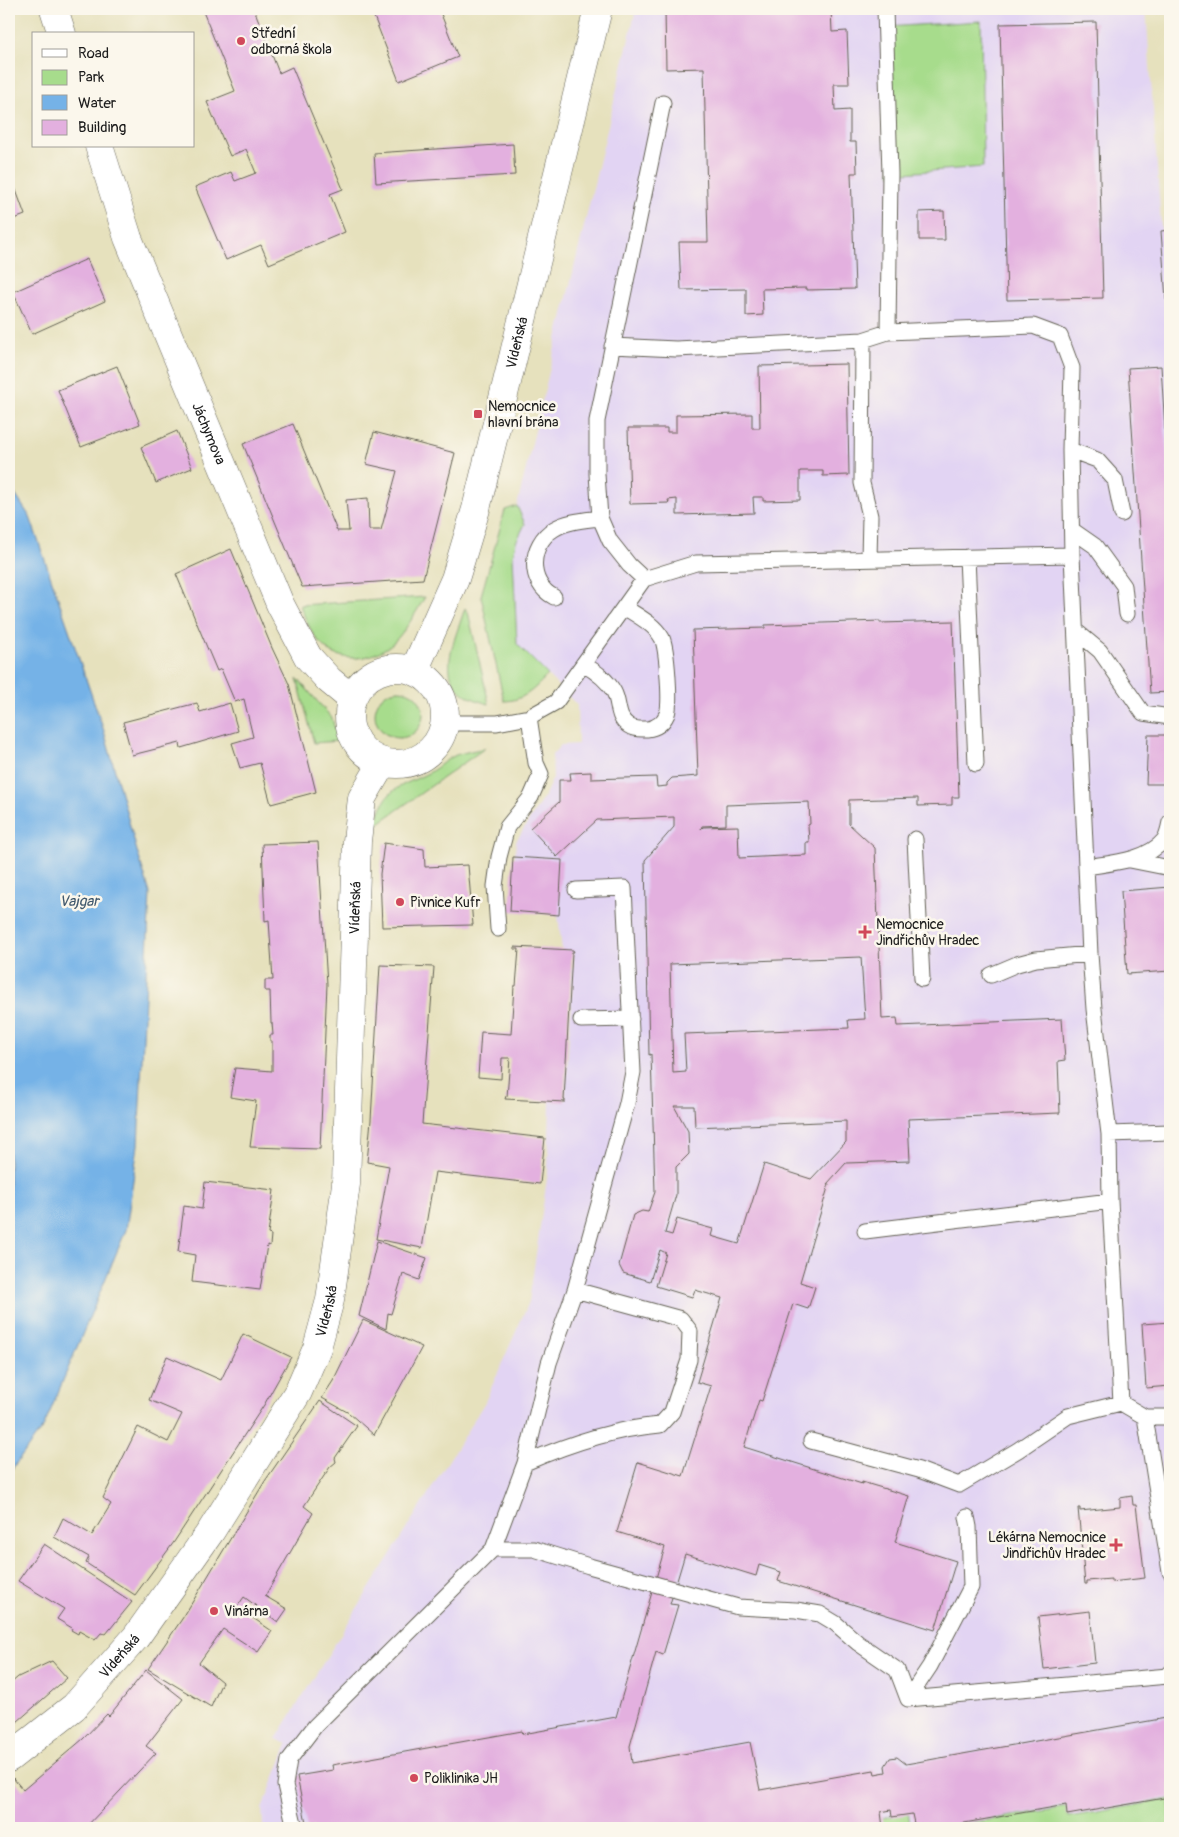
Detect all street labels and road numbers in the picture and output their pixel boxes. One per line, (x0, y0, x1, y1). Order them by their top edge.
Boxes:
street label: Vídeňská (503, 315, 532, 371)
street label: Jáchymova (188, 400, 229, 467)
street label: Vídeňská (346, 881, 365, 935)
street label: Vídeňská (312, 1284, 341, 1339)
street label: Vídeňská (96, 1631, 144, 1682)

